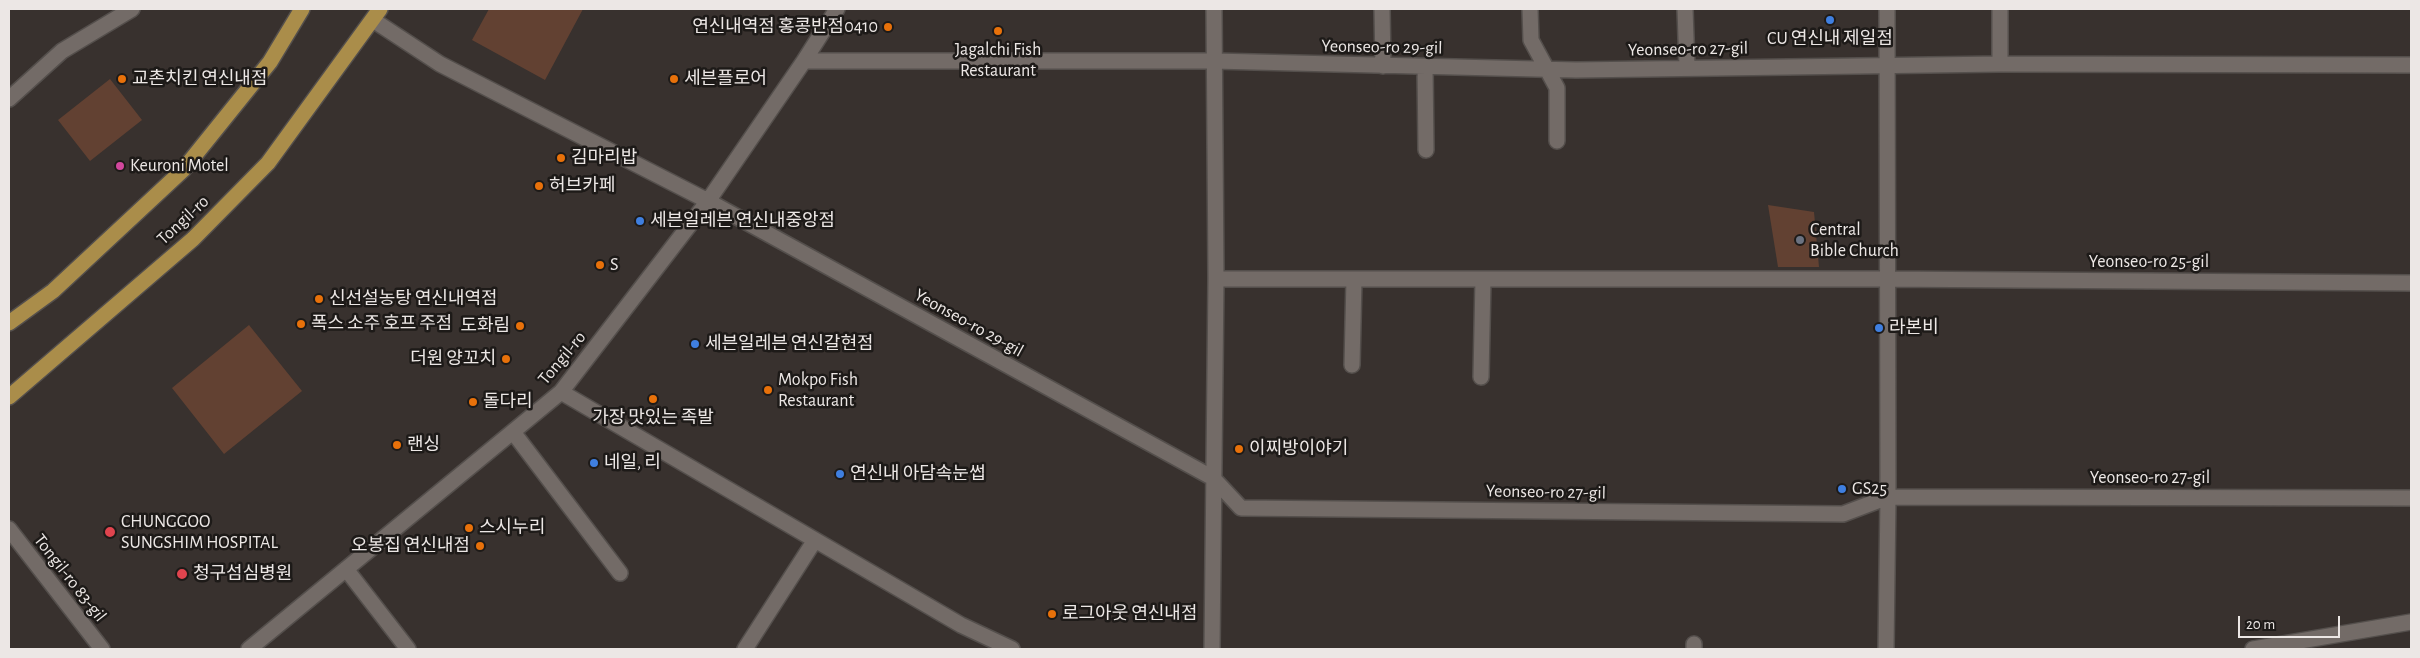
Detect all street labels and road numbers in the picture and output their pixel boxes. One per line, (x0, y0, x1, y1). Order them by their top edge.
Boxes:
street label: Yeonseo-ro 29-gil (1321, 35, 1443, 59)
street label: Yeonseo-ro 27-gil (1628, 37, 1748, 61)
street label: Tongil-ro (152, 191, 214, 249)
street label: Yeonseo-ro 25-gil (2089, 251, 2209, 273)
street label: Yeonseo-ro 29-gil (911, 284, 1027, 362)
street label: Tongil-ro (533, 327, 591, 389)
street label: Yeonseo-ro 27-gil (2090, 467, 2210, 489)
street label: Yeonseo-ro 27-gil (1486, 480, 1606, 504)
street label: Tongil-ro 83-gil (29, 530, 111, 626)

